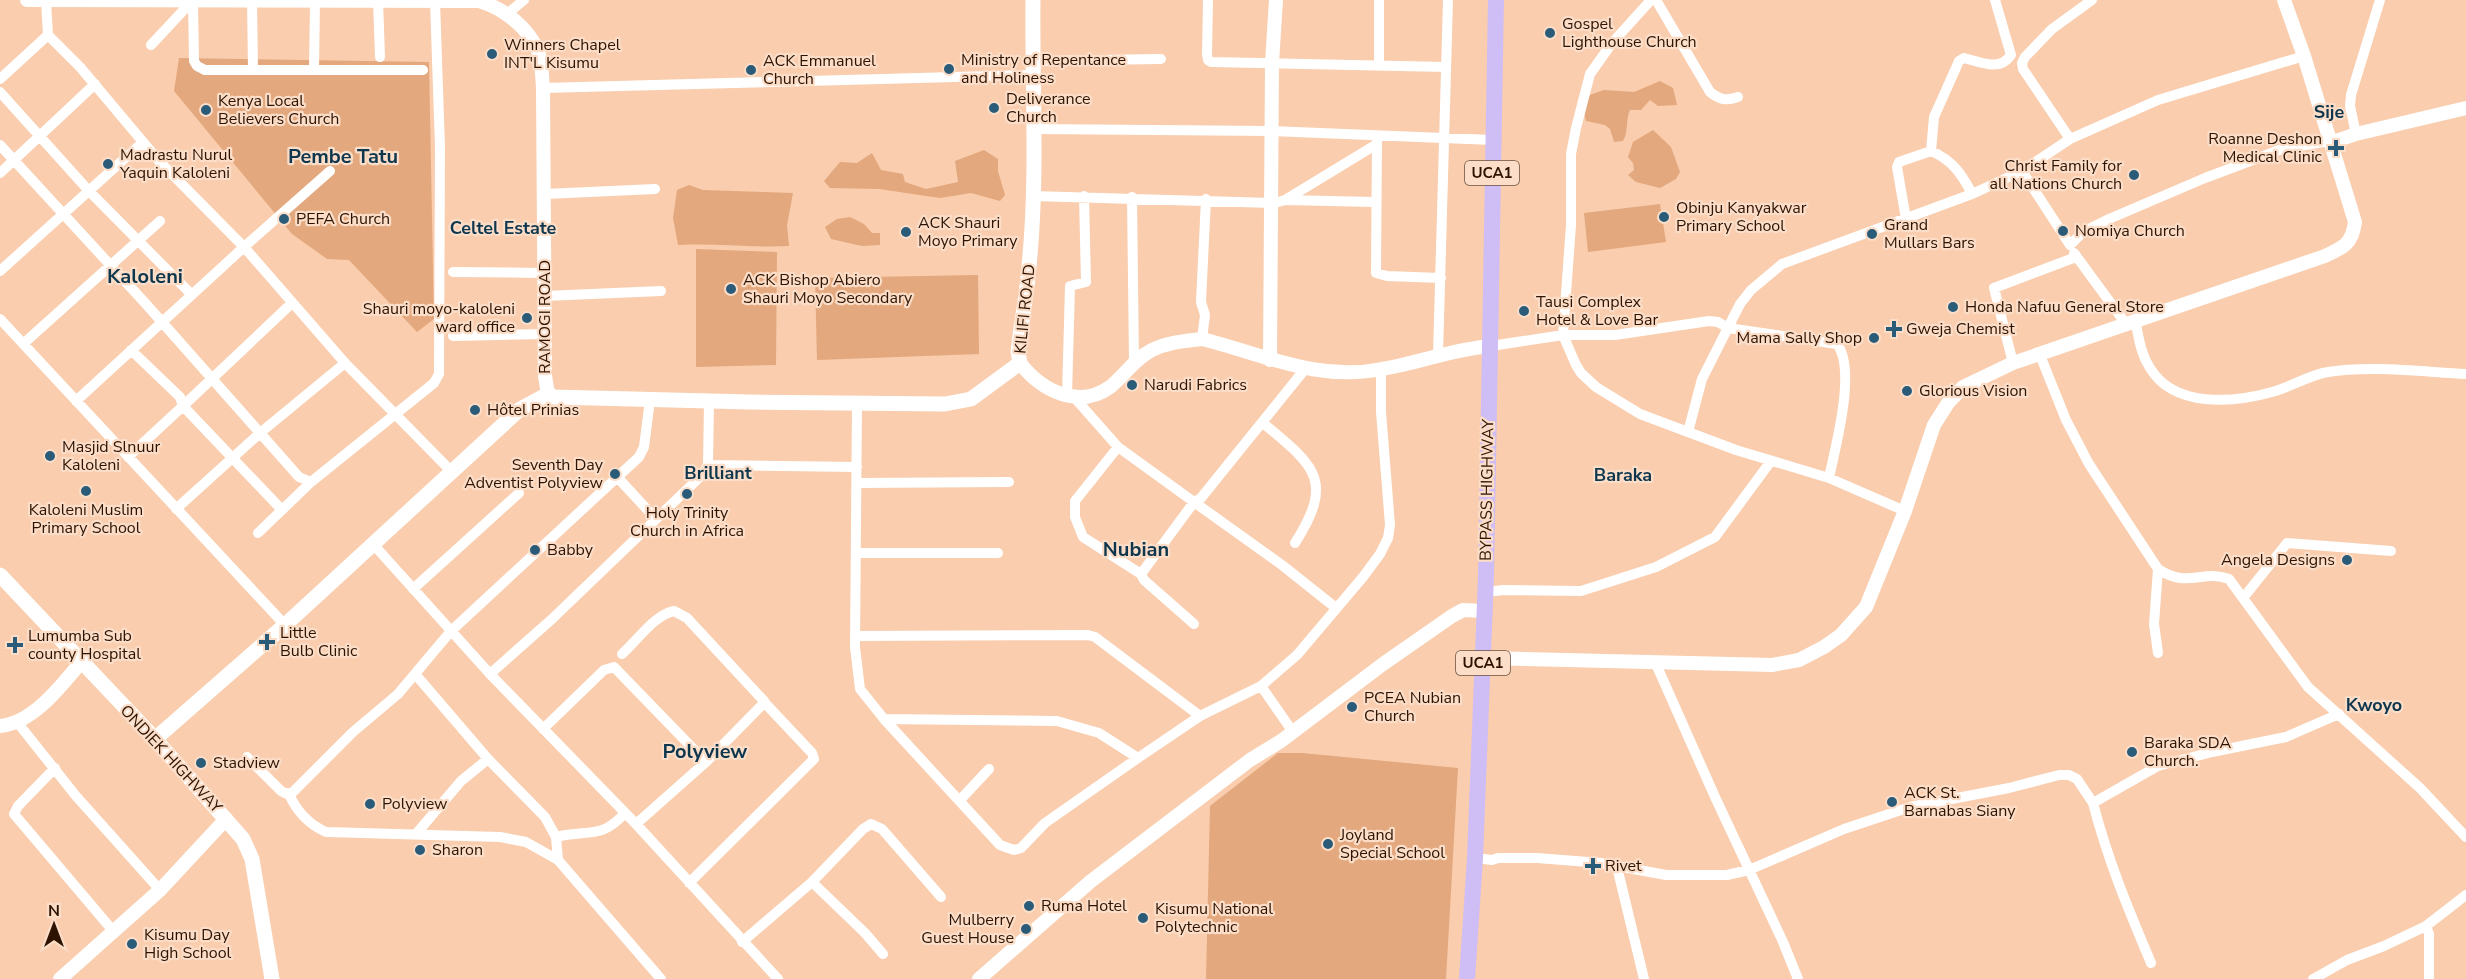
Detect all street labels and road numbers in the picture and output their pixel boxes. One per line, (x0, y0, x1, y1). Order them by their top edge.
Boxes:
road number: UCA1 (1465, 161, 1519, 185)
street label: RAMOGI ROAD (534, 260, 556, 374)
street label: KILIFI ROAD (1009, 263, 1041, 355)
street label: BYPASS HIGHWAY (1475, 419, 1499, 561)
road number: UCA1 (1456, 651, 1510, 675)
street label: ONDIEK HIGHWAY (115, 700, 227, 818)

